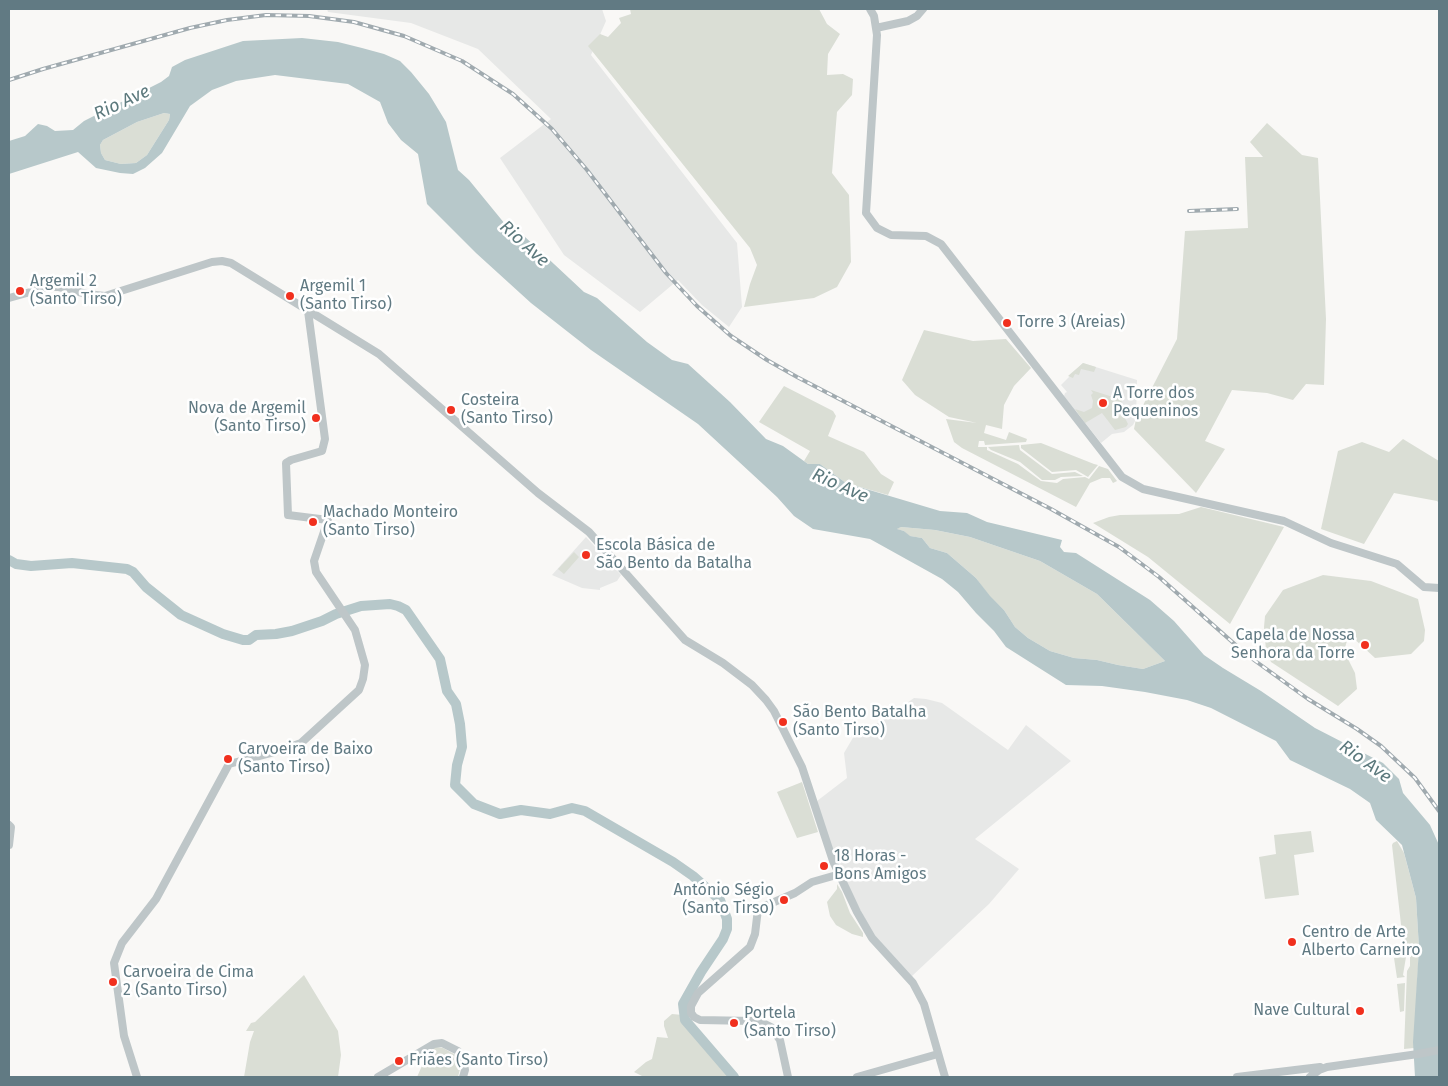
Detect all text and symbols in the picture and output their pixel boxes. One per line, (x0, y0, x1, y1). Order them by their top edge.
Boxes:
water label: Rio Ave (91, 81, 153, 125)
water label: Rio Ave (495, 216, 553, 272)
place label: Argemil 2 (Santo Tirso) (30, 272, 122, 310)
place label: Argemil 1 (Santo Tirso) (300, 277, 392, 315)
marker: Argemil 2 (Santo Tirso) (14, 285, 26, 297)
marker: Argemil 1 (Santo Tirso) (284, 290, 296, 302)
place label: Torre 3 (Areias) (1017, 313, 1125, 333)
marker: Torre 3 (Areias) (1001, 317, 1013, 329)
place label: A Torre dos Pequeninos (1113, 384, 1198, 422)
place label: Costeira (Santo Tirso) (461, 391, 553, 429)
marker: A Torre dos Pequeninos (1097, 397, 1109, 409)
place label: Nova de Argemil (Santo Tirso) (188, 399, 306, 437)
marker: Costeira (Santo Tirso) (445, 404, 457, 416)
marker: Nova de Argemil (Santo Tirso) (310, 412, 322, 424)
water label: Rio Ave (809, 464, 871, 508)
place label: Machado Monteiro (Santo Tirso) (323, 503, 458, 541)
marker: Machado Monteiro (Santo Tirso) (307, 516, 319, 528)
place label: Escola Básica de São Bento da Batalha (596, 536, 752, 574)
marker: Escola Básica de São Bento da Batalha (580, 549, 592, 561)
place label: Capela de Nossa Senhora da Torre (1231, 626, 1355, 664)
marker: Capela de Nossa Senhora da Torre (1359, 639, 1371, 651)
place label: São Bento Batalha (Santo Tirso) (793, 703, 926, 741)
marker: São Bento Batalha (Santo Tirso) (777, 716, 789, 728)
water label: Rio Ave (1335, 736, 1395, 788)
place label: Carvoeira de Baixo (Santo Tirso) (238, 740, 373, 778)
marker: Carvoeira de Baixo (Santo Tirso) (222, 753, 234, 765)
place label: 18 Horas - Bons Amigos (834, 847, 926, 885)
marker: 18 Horas - Bons Amigos (818, 860, 830, 872)
place label: António Ségio (Santo Tirso) (673, 881, 774, 919)
marker: António Ségio (Santo Tirso) (778, 894, 790, 906)
place label: Centro de Arte Alberto Carneiro (1302, 923, 1421, 961)
marker: Centro de Arte Alberto Carneiro (1286, 936, 1298, 948)
place label: Carvoeira de Cima 2 (Santo Tirso) (123, 963, 254, 1001)
marker: Carvoeira de Cima 2 (Santo Tirso) (107, 976, 119, 988)
place label: Nave Cultural (1253, 1001, 1350, 1021)
place label: Portela (Santo Tirso) (744, 1004, 836, 1042)
marker: Nave Cultural (1354, 1005, 1366, 1017)
marker: Portela (Santo Tirso) (728, 1017, 740, 1029)
place label: Friães (Santo Tirso) (409, 1051, 548, 1071)
marker: Friães (Santo Tirso) (393, 1055, 405, 1067)

